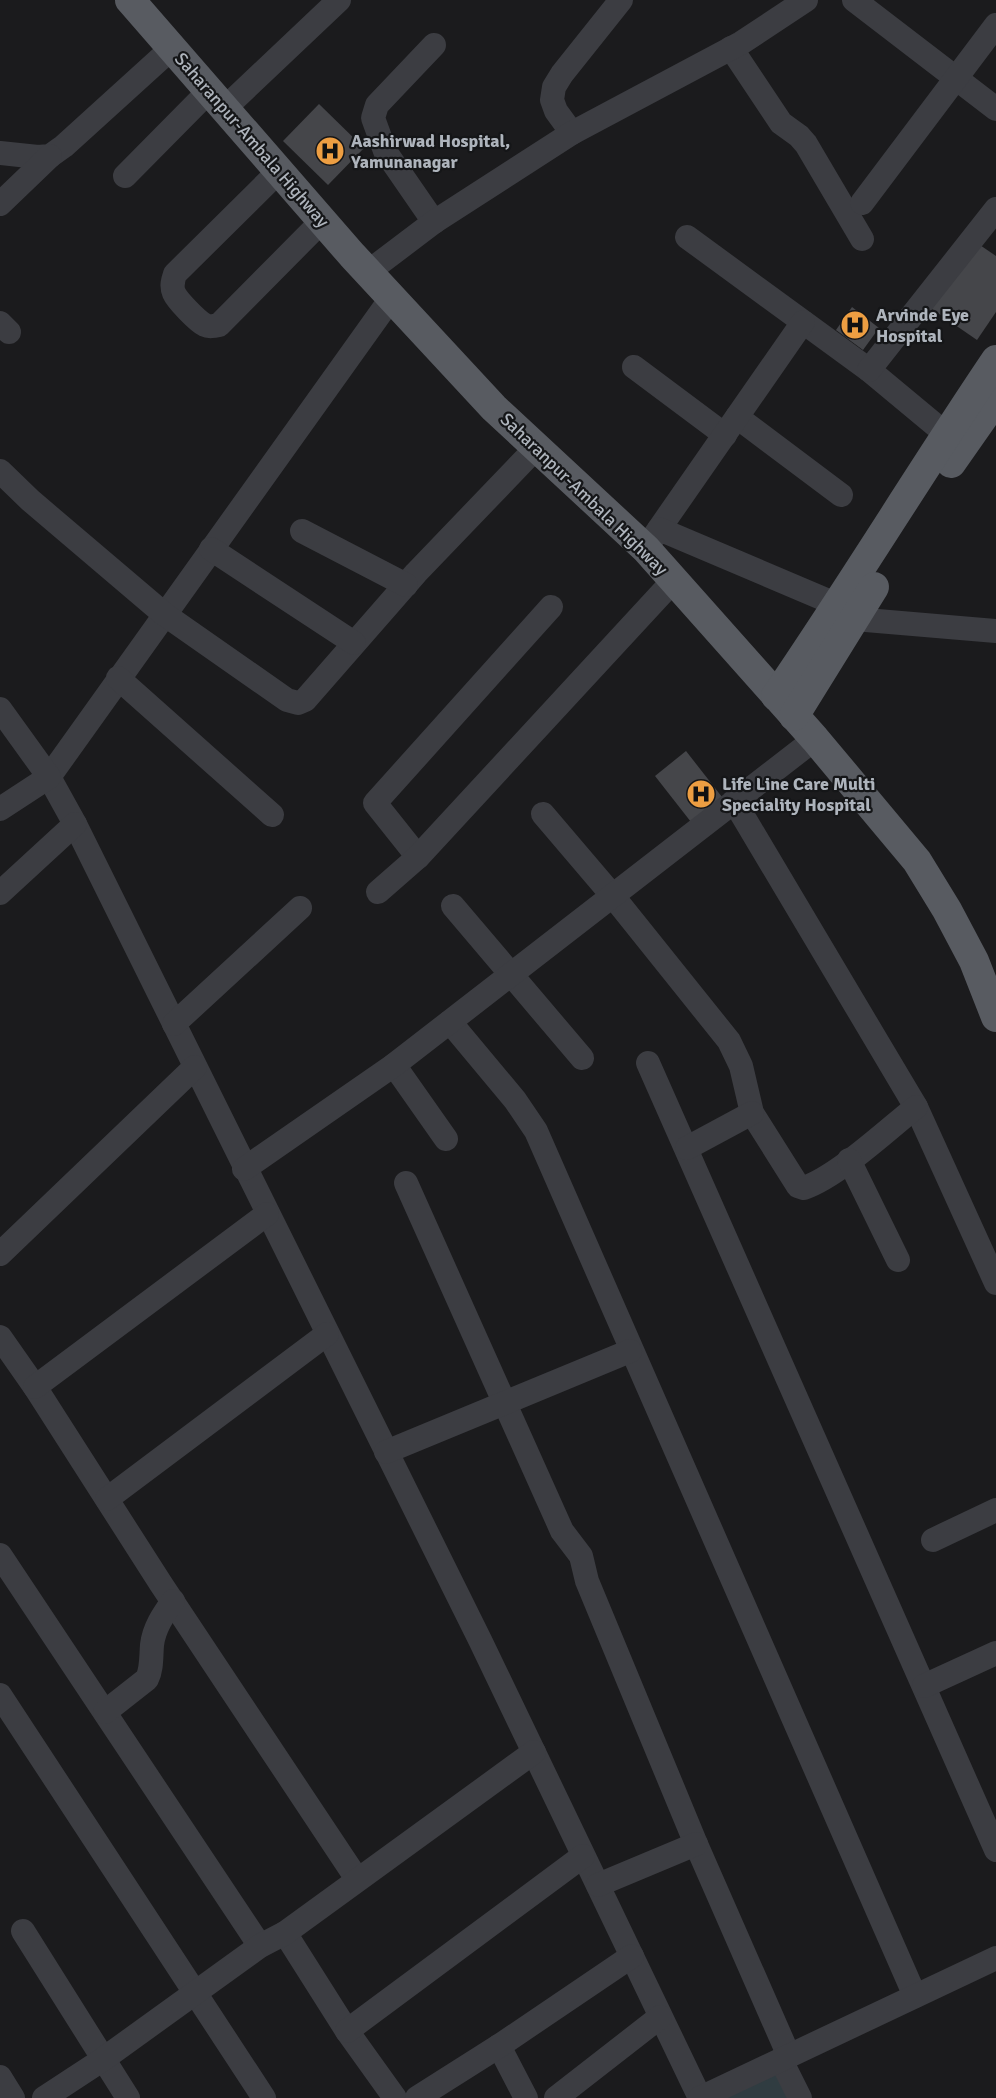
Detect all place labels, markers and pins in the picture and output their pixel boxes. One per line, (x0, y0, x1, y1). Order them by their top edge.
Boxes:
place label: Aashirwad Hospital, Yamunanagar (350, 130, 510, 173)
hospital icon: Aashirwad Hospital, Yamunanagar (314, 135, 346, 167)
place label: Arvinde Eye Hospital (876, 304, 969, 347)
hospital icon: Arvinde Eye Hospital (839, 309, 871, 341)
place label: Life Line Care Multi Speciality Hospital (722, 773, 875, 816)
hospital icon: Life Line Care Multi Speciality Hospital (685, 778, 717, 810)

